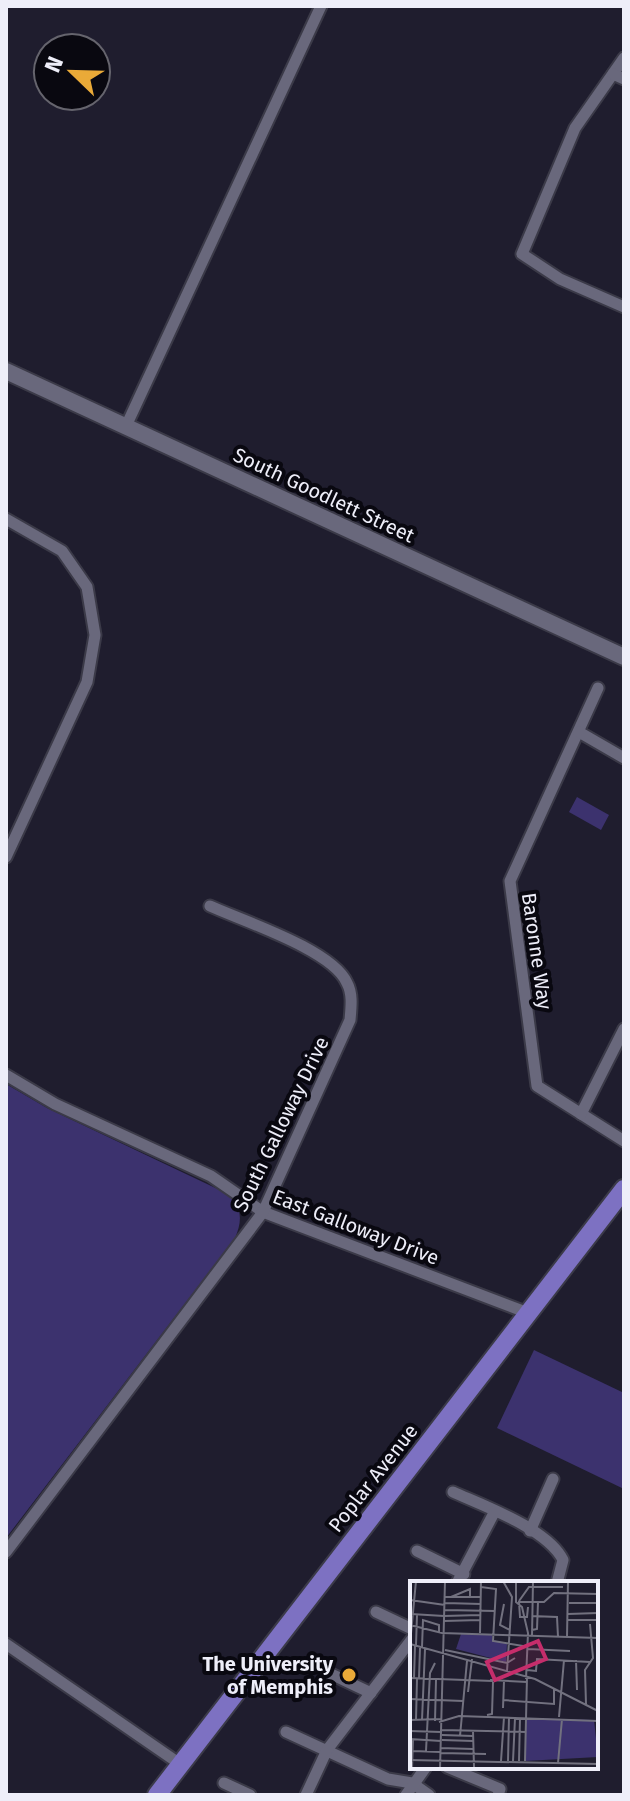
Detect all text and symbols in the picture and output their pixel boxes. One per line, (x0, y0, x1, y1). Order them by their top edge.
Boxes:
north arrow (32, 32, 112, 112)
text: N (39, 52, 69, 76)
street label: South Goodlett Street (230, 442, 419, 548)
street label: Baronne Way (517, 891, 557, 1011)
street label: South Galloway Drive (228, 1033, 334, 1215)
street label: East Galloway Drive (269, 1184, 443, 1270)
street label: Poplar Avenue (323, 1419, 423, 1537)
inset map (410, 1581, 598, 1769)
place label: The University of Memphis (202, 1652, 334, 1699)
marker: The University of Memphis (340, 1666, 358, 1684)

